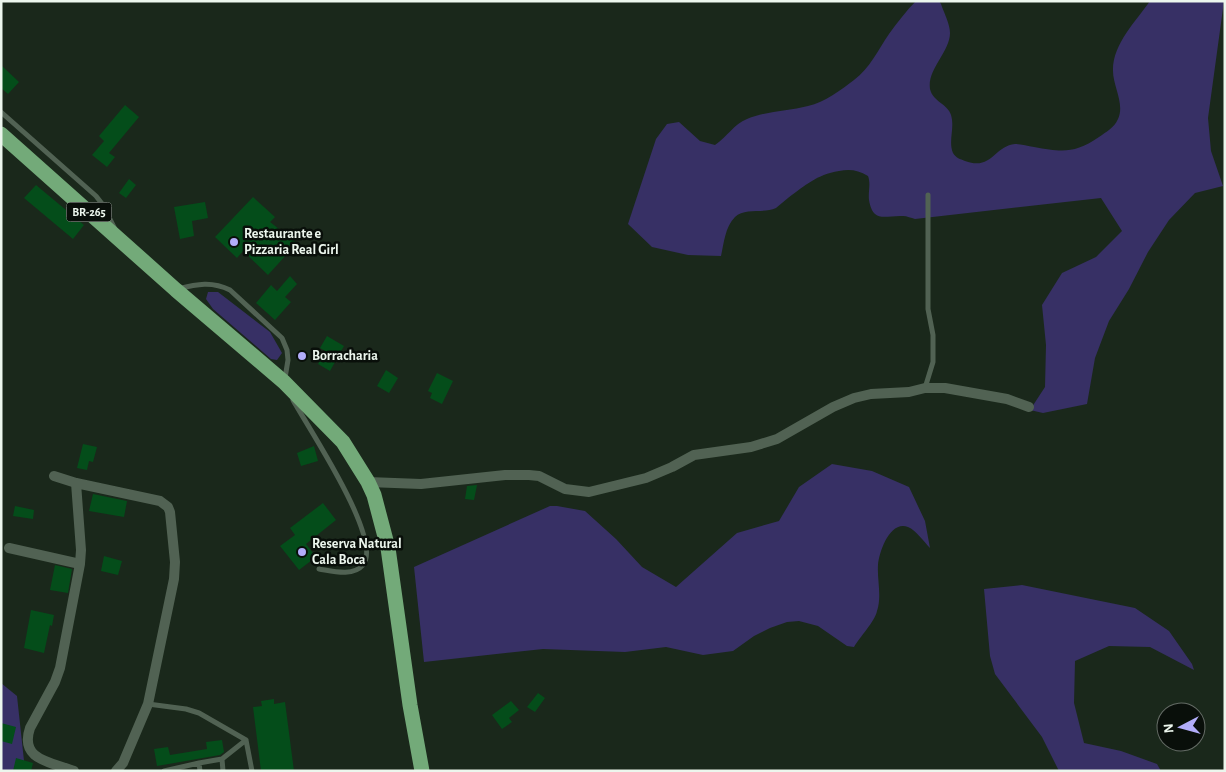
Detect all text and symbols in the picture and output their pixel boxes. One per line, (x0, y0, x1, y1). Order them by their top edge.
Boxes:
road number: BR-265 (66, 202, 112, 222)
place label: Restaurante e Pizzaria Real Girl (244, 227, 339, 257)
marker: Restaurante e Pizzaria Real Girl (228, 236, 240, 248)
place label: Borracharia (312, 349, 378, 363)
marker: Borracharia (296, 350, 308, 362)
place label: Reserva Natural Cala Boca (312, 537, 402, 567)
marker: Reserva Natural Cala Boca (296, 546, 308, 558)
north arrow (1156, 702, 1206, 752)
text: N (1162, 723, 1177, 734)

